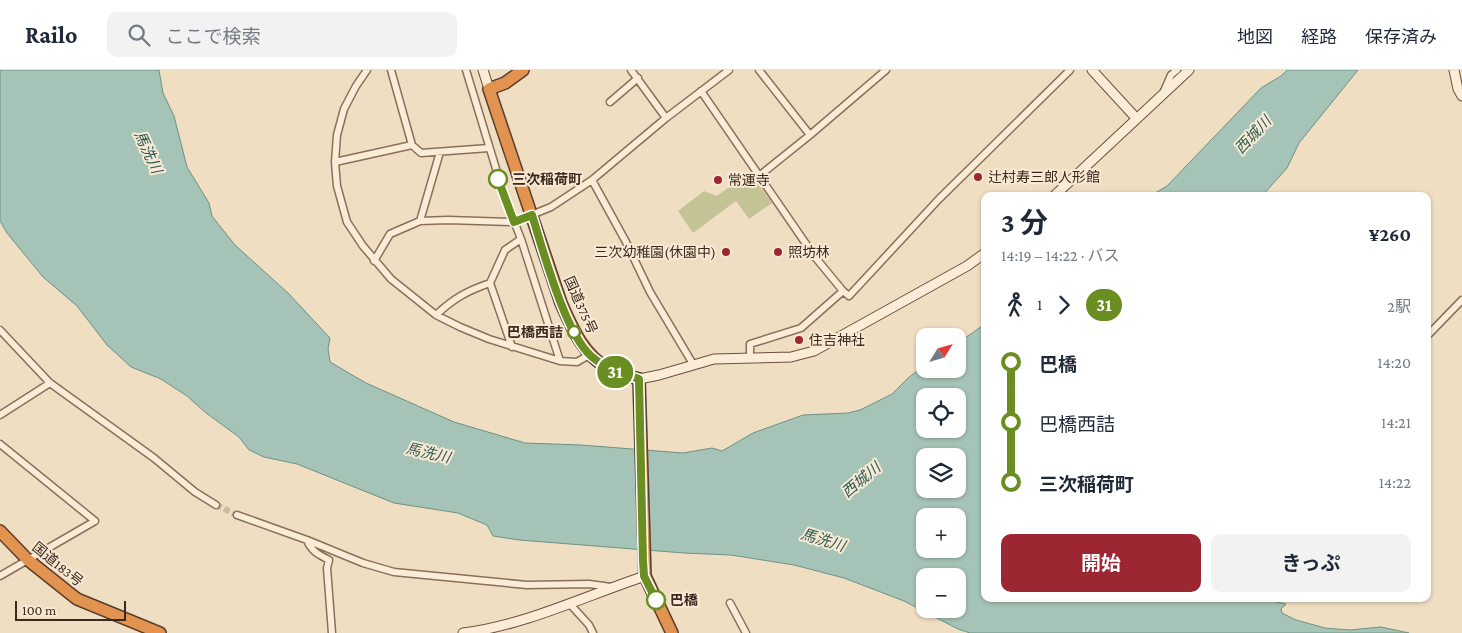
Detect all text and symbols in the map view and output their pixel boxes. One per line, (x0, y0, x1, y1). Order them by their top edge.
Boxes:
search box (107, 12, 457, 57)
text: Railo (25, 21, 77, 48)
icon: search (125, 21, 153, 49)
text: ここで検索 (165, 26, 261, 47)
text: 地図 (1237, 27, 1273, 47)
text: 経路 (1301, 27, 1337, 47)
text: 保存済み (1365, 27, 1437, 47)
water label: 西城川 (1232, 112, 1276, 157)
water label: 馬洗川 (131, 128, 166, 178)
marker: 三次稲荷町 (488, 169, 508, 189)
place label: 辻村寿三郎人形館 (988, 169, 1100, 185)
place label: 三次稲荷町 (512, 171, 582, 187)
marker: 辻村寿三郎人形館 (972, 171, 984, 183)
place label: 常運寺 (728, 172, 770, 188)
marker: 常運寺 (712, 174, 724, 186)
text: 3 分 (1001, 207, 1048, 238)
text: ¥260 (1369, 224, 1411, 245)
place label: 三次幼稚園(休園中) (594, 244, 716, 261)
place label: 照坊林 (788, 244, 830, 260)
marker: 三次幼稚園(休園中) (720, 246, 732, 258)
marker: 照坊林 (772, 246, 784, 258)
text: 14:19 – 14:22 · バス (1001, 247, 1120, 264)
street label: 国道375号 (561, 274, 601, 336)
icon: walk (1001, 291, 1029, 319)
icon: forward (1050, 291, 1078, 319)
text: 31 (1096, 295, 1112, 315)
text: 1 (1037, 296, 1042, 313)
text: 2駅 (1387, 298, 1411, 315)
place label: 巴橋西詰 (507, 324, 563, 340)
marker: 巴橋西詰 (567, 325, 581, 339)
north arrow (916, 328, 966, 378)
map controls (916, 328, 966, 618)
place label: 住吉神社 (809, 332, 865, 348)
marker: 住吉神社 (793, 334, 805, 346)
text: 巴橋 (1039, 354, 1077, 375)
text: 14:20 (1377, 354, 1411, 371)
line badge: 31 (592, 356, 638, 388)
text: 31 (607, 362, 623, 382)
button: locate (916, 388, 966, 438)
text: 巴橋西詰 (1039, 414, 1115, 435)
text: 14:21 (1381, 414, 1411, 431)
water label: 馬洗川 (404, 440, 454, 466)
button: layers (916, 448, 966, 498)
water label: 西城川 (839, 458, 885, 501)
text: 三次稲荷町 (1039, 474, 1134, 495)
text: 14:22 (1379, 474, 1411, 491)
button: + (916, 508, 966, 558)
water label: 馬洗川 (799, 526, 849, 555)
button: 開始 (1001, 534, 1201, 592)
button: きっぷ (1211, 534, 1411, 592)
street label: 国道183号 (29, 539, 87, 589)
button: − (916, 568, 966, 618)
marker: 巴橋 (646, 590, 666, 610)
place label: 巴橋 (670, 592, 698, 608)
scale bar (15, 598, 126, 621)
text: 100 m (22, 602, 56, 618)

